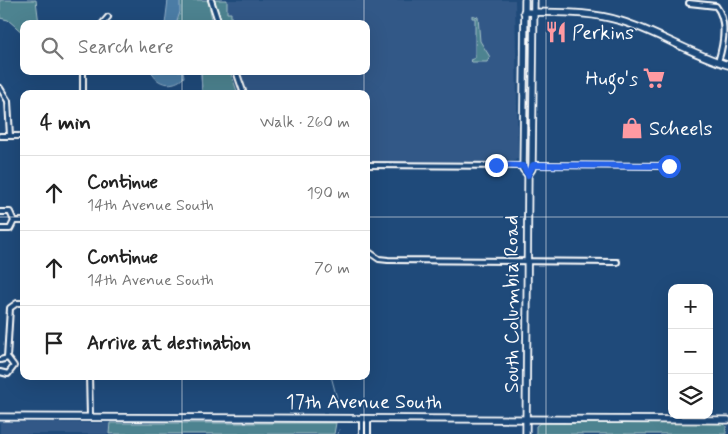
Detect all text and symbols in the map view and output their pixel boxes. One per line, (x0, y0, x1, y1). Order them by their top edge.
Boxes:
restaurant icon: Perkins (543, 19, 569, 45)
search box (20, 20, 370, 75)
place label: Perkins (572, 20, 634, 47)
icon: search (38, 34, 66, 62)
text: Search here (78, 35, 174, 60)
supermarket icon: Hugo's (641, 65, 667, 91)
place label: Hugo's (586, 66, 638, 95)
text: 4 min (40, 109, 91, 137)
text: Walk · 260 m (260, 112, 350, 133)
shop icon: Scheels (619, 115, 645, 141)
place label: Scheels (649, 116, 713, 143)
route end (485, 154, 508, 177)
route start (658, 155, 681, 178)
text: Continue (87, 170, 158, 195)
icon: ahead (40, 179, 68, 207)
text: 190 m (307, 183, 350, 204)
text: 14th Avenue South (87, 195, 214, 216)
street label: South Columbia Road (499, 215, 526, 393)
text: Continue (87, 245, 158, 270)
icon: ahead (40, 254, 68, 282)
text: 70 m (314, 258, 350, 279)
text: 14th Avenue South (87, 270, 214, 291)
map controls (668, 284, 713, 419)
button: + (668, 284, 713, 329)
icon: arrive (40, 329, 68, 357)
button: − (668, 329, 713, 374)
text: Arrive at destination (87, 331, 251, 356)
button: layers (668, 374, 713, 419)
street label: 17th Avenue South (286, 389, 442, 416)

